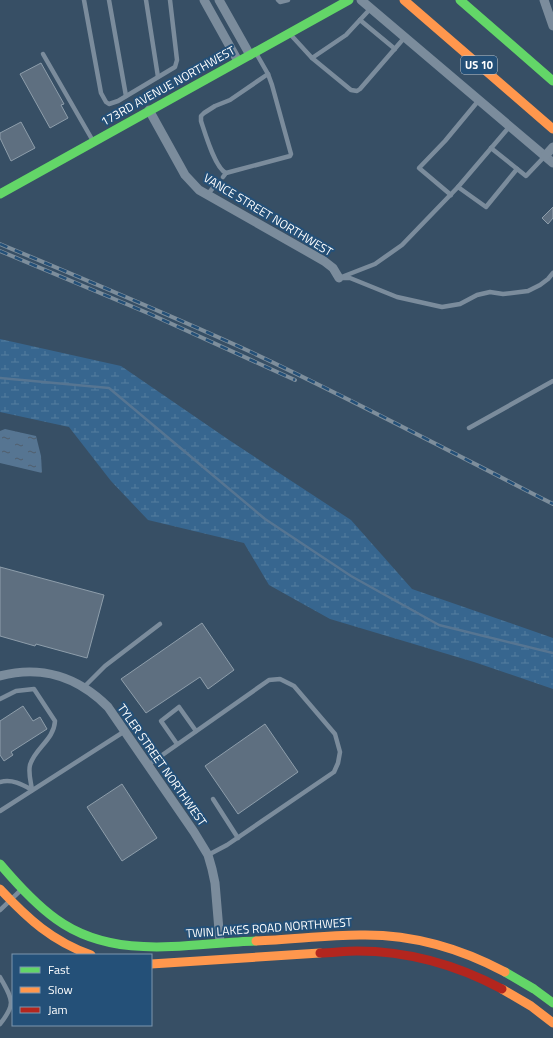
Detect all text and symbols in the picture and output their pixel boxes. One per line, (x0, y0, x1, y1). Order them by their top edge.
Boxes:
street label: 173RD AVENUE NORTHWEST (97, 40, 239, 131)
road number: US 10 (461, 56, 497, 74)
street label: VANCE STREET NORTHWEST (200, 168, 337, 261)
street label: TYLER STREET NORTHWEST (113, 700, 212, 830)
street label: TWIN LAKES ROAD NORTHWEST (185, 912, 353, 943)
legend (12, 954, 152, 1026)
text: Fast (48, 960, 71, 979)
text: Slow (48, 980, 73, 999)
text: Jam (48, 1000, 68, 1019)

